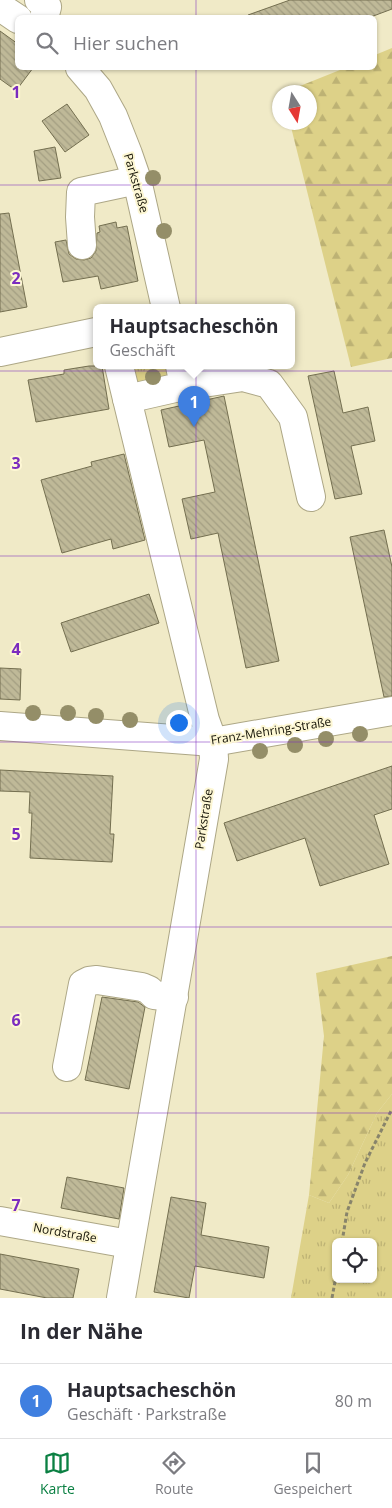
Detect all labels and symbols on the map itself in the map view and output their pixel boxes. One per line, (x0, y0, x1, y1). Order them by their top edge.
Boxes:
text: 1 (11, 81, 21, 103)
north arrow (272, 85, 317, 130)
street label: Parkstraße (120, 151, 153, 215)
text: 2 (11, 267, 21, 289)
pin: 1 (178, 386, 210, 427)
text: 3 (11, 452, 21, 474)
text: 4 (11, 638, 21, 660)
your location (166, 710, 192, 736)
street label: Franz-Mehring-Straße (209, 713, 333, 748)
street label: Parkstraße (190, 787, 217, 850)
text: 5 (11, 823, 21, 845)
text: 6 (11, 1009, 21, 1031)
text: 7 (11, 1194, 21, 1216)
street label: Nordstraße (32, 1219, 98, 1247)

